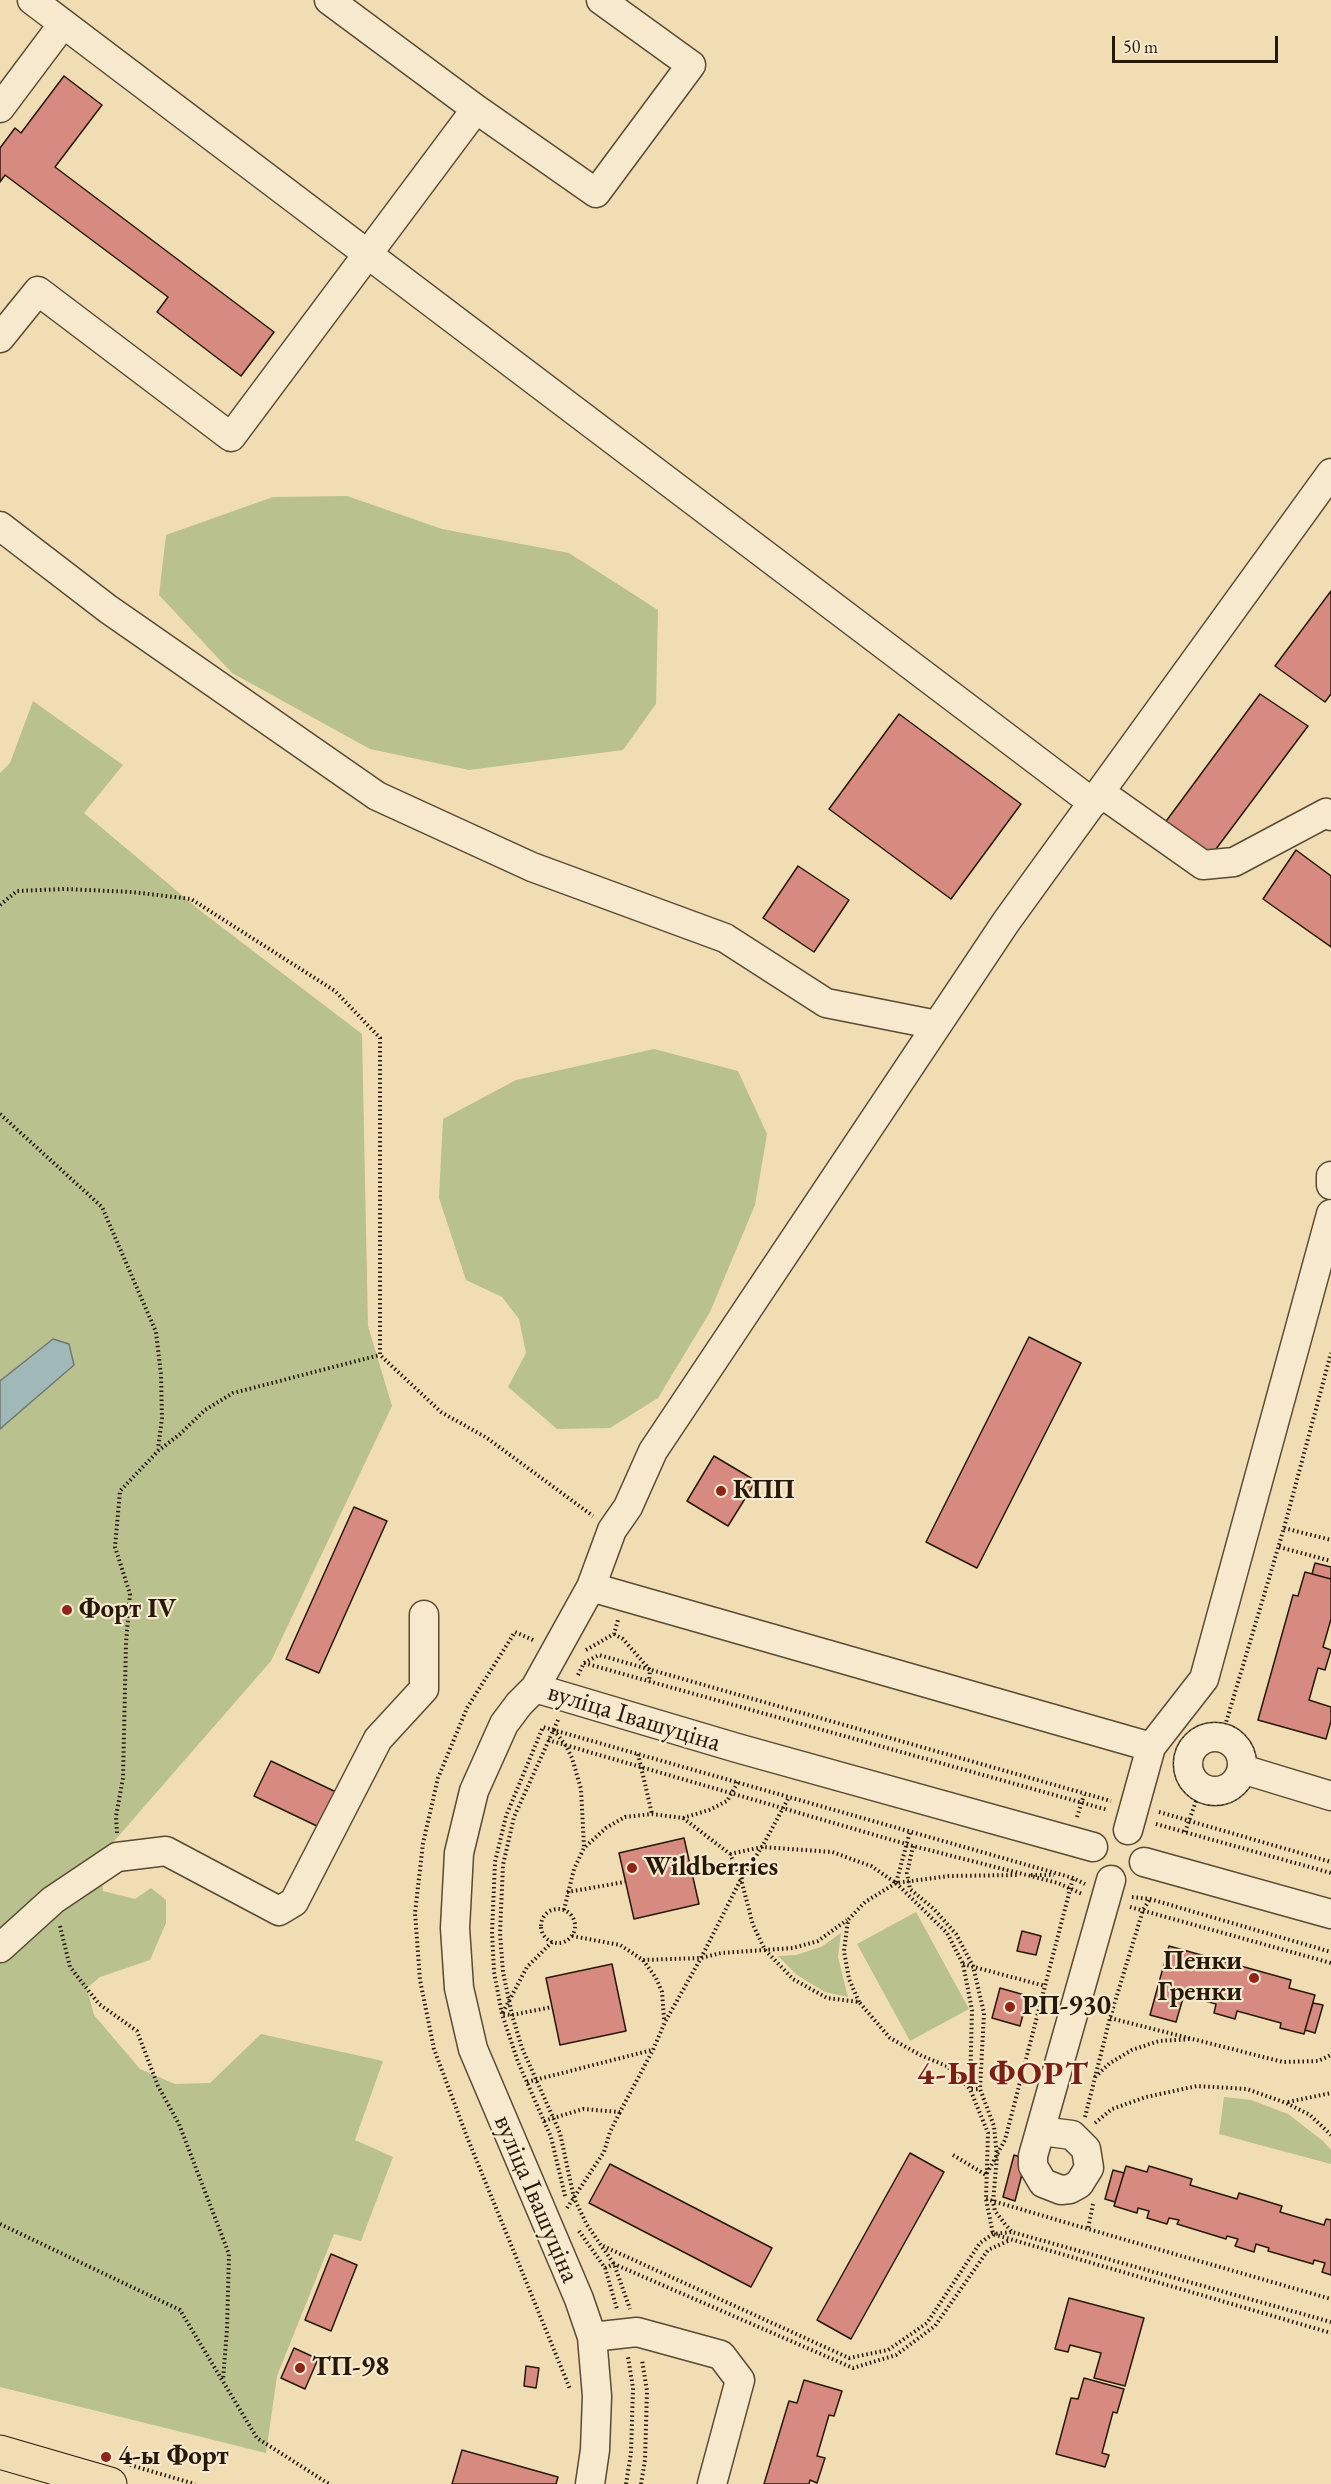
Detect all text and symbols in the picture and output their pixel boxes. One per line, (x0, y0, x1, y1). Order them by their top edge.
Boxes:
scale bar (1115, 24, 1282, 62)
text: 50 m (1123, 35, 1158, 58)
place label: КПП (733, 1475, 795, 1507)
marker: КПП (714, 1484, 728, 1498)
place label: Форт IV (79, 1594, 176, 1626)
marker: Форт IV (60, 1603, 74, 1617)
street label: вуліца Івашуціна (544, 1676, 724, 1760)
place label: Wildberries (644, 1852, 778, 1884)
marker: Wildberries (625, 1861, 639, 1875)
place label: Пенки Гренки (1157, 1946, 1242, 2009)
marker: Пенки Гренки (1247, 1971, 1261, 1985)
place label: РП-930 (1022, 1991, 1111, 2023)
marker: РП-930 (1003, 2000, 1017, 2014)
district label: 4-Ы ФОРТ (917, 2055, 1089, 2095)
street label: вуліца Івашуціна (486, 2110, 586, 2288)
place label: ТП-98 (312, 2352, 389, 2384)
marker: ТП-98 (293, 2361, 307, 2375)
place label: 4-ы Форт (118, 2441, 229, 2473)
marker: 4-ы Форт (99, 2450, 113, 2464)

